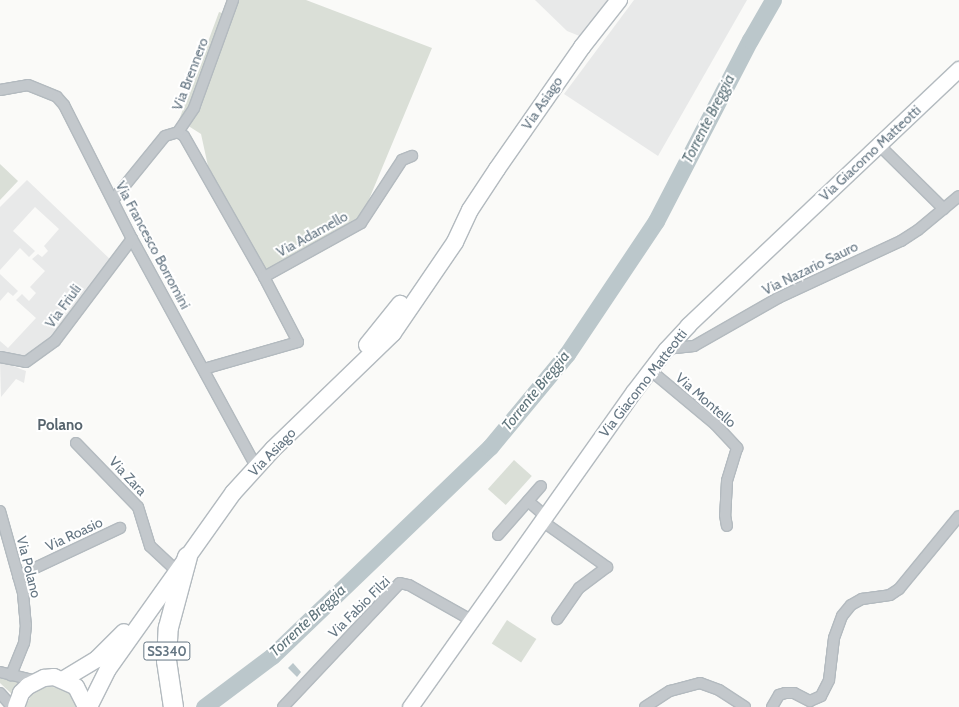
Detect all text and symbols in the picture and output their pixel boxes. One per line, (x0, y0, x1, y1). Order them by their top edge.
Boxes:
street label: Via Brennero (168, 35, 212, 113)
water label: Torrente Breggia (679, 72, 739, 166)
street label: Via Asiago (518, 73, 566, 133)
street label: Via Giacomo Matteotti (816, 102, 924, 204)
street label: Via Francesco Borromini (112, 178, 194, 312)
street label: Via Adamello (274, 208, 350, 260)
street label: Via Nazario Sauro (760, 238, 860, 298)
street label: Via Friuli (42, 281, 84, 331)
street label: Via Giacomo Matteotti (596, 326, 690, 440)
water label: Torrente Breggia (498, 347, 574, 435)
street label: Via Montello (672, 369, 740, 431)
district label: Polano (37, 417, 83, 435)
street label: Via Asiago (245, 424, 299, 480)
street label: Via Zara (106, 453, 150, 499)
street label: Via Roasio (43, 513, 105, 555)
street label: Via Polano (13, 534, 45, 600)
street label: Via Fabio Filzi (325, 573, 393, 641)
water label: Torrente Breggia (266, 581, 350, 661)
road number: SS340 (143, 640, 191, 662)

